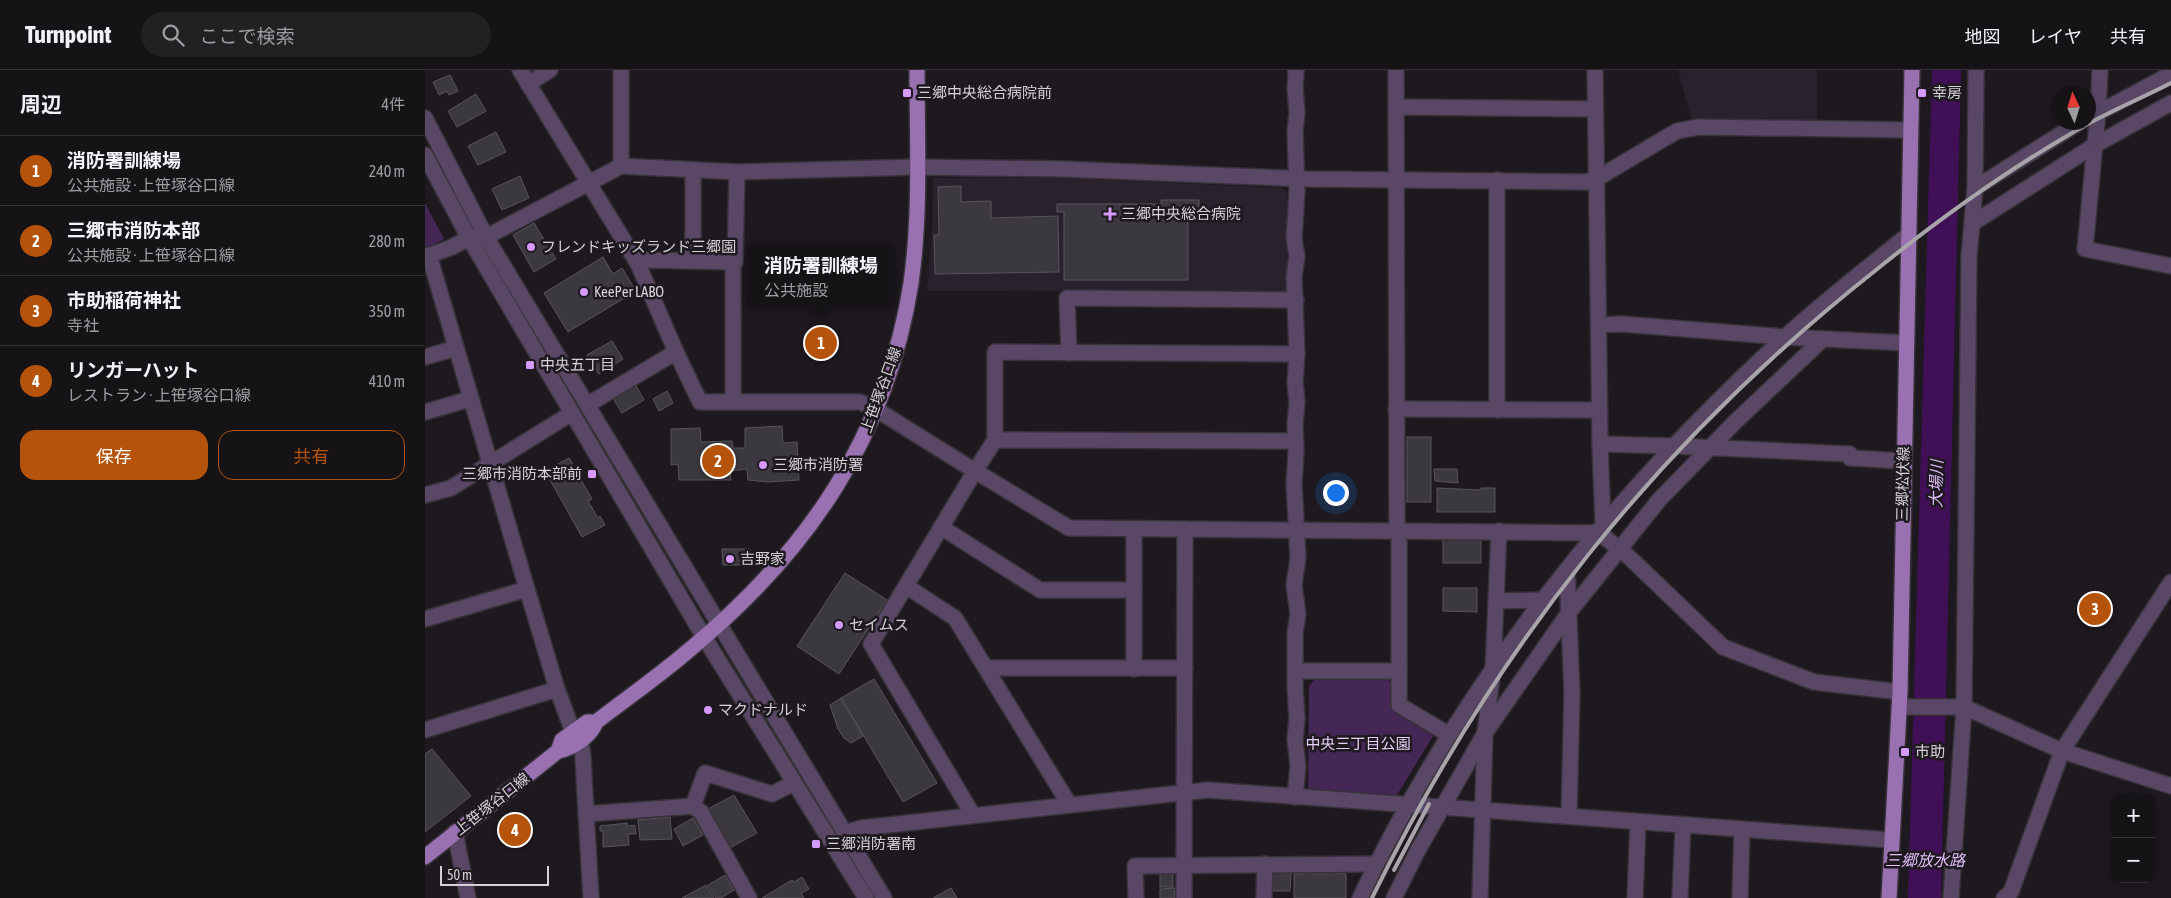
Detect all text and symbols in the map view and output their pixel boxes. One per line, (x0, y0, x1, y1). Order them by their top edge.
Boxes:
search box (141, 12, 491, 57)
text: Turnpoint (25, 21, 111, 48)
icon: search (159, 21, 187, 49)
text: ここで検索 (199, 25, 294, 47)
text: 地図 (1965, 26, 2001, 47)
text: レイヤ (2029, 26, 2082, 47)
text: 共有 (2110, 26, 2146, 47)
place label: 三郷中央総合病院前 (917, 84, 1052, 101)
place label: 幸房 (1932, 84, 1962, 101)
north arrow (2051, 85, 2096, 130)
marker: 三郷中央総合病院前 (901, 87, 913, 99)
marker: 幸房 (1916, 87, 1928, 99)
text: 周辺 (20, 92, 62, 116)
text: 4件 (381, 95, 405, 113)
text: 消防署訓練場 (67, 149, 181, 171)
text: 1 (32, 162, 40, 180)
text: 240 m (369, 162, 405, 180)
text: 公共施設 · 上笹塚谷口線 (67, 176, 235, 194)
place label: 三郷中央総合病院 (1121, 205, 1241, 222)
marker: 三郷中央総合病院 (1103, 207, 1117, 221)
text: 三郷市消防本部 (67, 219, 200, 241)
text: 2 (32, 232, 40, 250)
text: 280 m (369, 232, 405, 250)
place label: フレンドキッズランド三郷園 (541, 238, 736, 255)
marker: フレンドキッズランド三郷園 (525, 241, 537, 253)
popup (747, 243, 895, 308)
text: 公共施設 · 上笹塚谷口線 (67, 246, 235, 264)
text: 消防署訓練場 (764, 254, 878, 276)
text: 公共施設 (764, 281, 828, 299)
place label: KeePer LABO (594, 283, 664, 300)
marker: KeePer LABO (578, 286, 590, 298)
text: 市助稲荷神社 (67, 289, 181, 311)
text: 3 (32, 302, 40, 320)
text: 350 m (369, 302, 405, 320)
text: 寺社 (67, 316, 99, 334)
pin: 1 (805, 324, 837, 362)
street label: 上笹塚谷口線 (857, 345, 904, 435)
place label: 中央五丁目 (540, 356, 615, 373)
text: リンガーハット (67, 359, 200, 381)
marker: 中央五丁目 (524, 359, 536, 371)
text: 4 (32, 372, 40, 390)
text: 410 m (369, 372, 405, 390)
text: レストラン · 上笹塚谷口線 (67, 386, 251, 404)
button: 保存 (20, 430, 208, 480)
button: 共有 (218, 430, 405, 480)
pin: 2 (702, 442, 734, 480)
street label: 三郷松伏線 (1893, 446, 1912, 522)
place label: 三郷市消防署 (773, 456, 863, 473)
water label: 大場川 (1927, 458, 1945, 508)
marker: 三郷市消防署 (757, 459, 769, 471)
place label: 三郷市消防本部前 (462, 465, 582, 482)
marker: 三郷市消防本部前 (586, 468, 598, 480)
your location (1323, 480, 1349, 506)
place label: 吉野家 (740, 550, 785, 567)
marker: 吉野家 (724, 553, 736, 565)
pin: 3 (2079, 590, 2111, 628)
place label: セイムス (849, 616, 909, 633)
marker: セイムス (833, 619, 845, 631)
place label: マクドナルド (718, 701, 808, 718)
marker: マクドナルド (702, 704, 714, 716)
park label: 中央三丁目公園 (1305, 735, 1411, 752)
place label: 市助 (1915, 743, 1945, 760)
marker: 市助 (1899, 746, 1911, 758)
street label: 上笹塚谷口線 (451, 769, 532, 838)
map controls (2111, 793, 2156, 883)
button: + (2111, 793, 2156, 838)
pin: 4 (499, 811, 531, 849)
place label: 三郷消防署南 (826, 835, 916, 852)
marker: 三郷消防署南 (810, 838, 822, 850)
button: − (2111, 838, 2156, 883)
water label: 三郷放水路 (1885, 851, 1967, 869)
scale bar (440, 863, 549, 886)
text: 50 m (447, 867, 472, 883)

